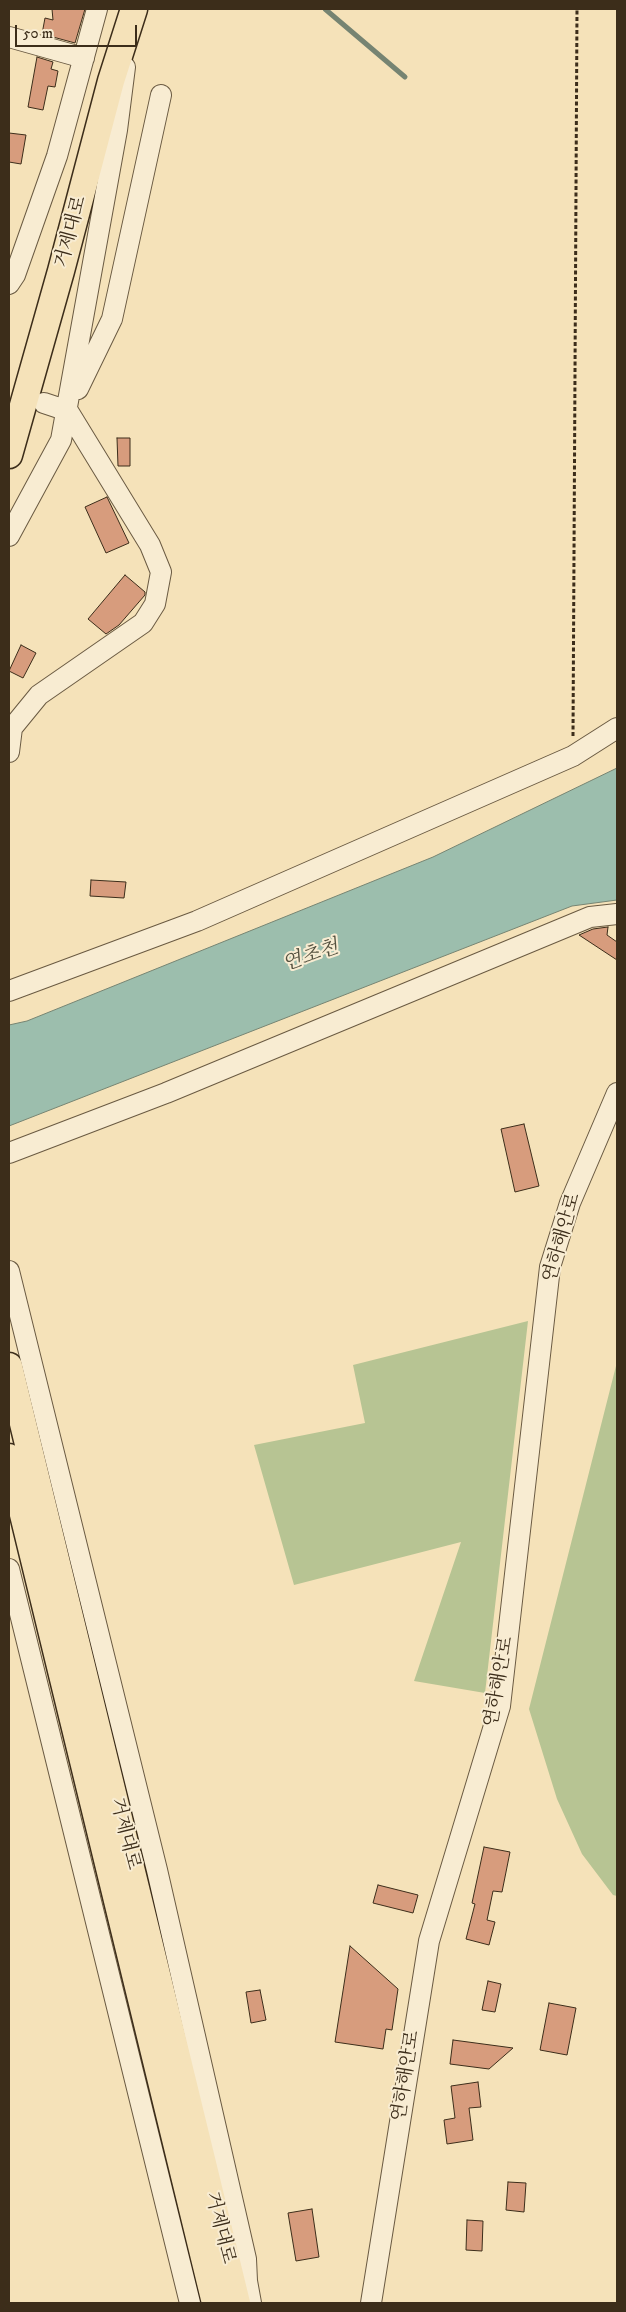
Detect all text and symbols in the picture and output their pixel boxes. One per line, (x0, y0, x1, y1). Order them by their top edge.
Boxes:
scale bar (18, 15, 140, 47)
text: 50 m (23, 24, 53, 43)
street label: 거제대로 (51, 194, 93, 270)
water label: 연초천 (280, 936, 342, 978)
street label: 연하해안로 (539, 1191, 587, 1285)
street label: 연하해안로 (481, 1635, 519, 1729)
street label: 거제대로 (104, 1796, 144, 1872)
street label: 연하해안로 (389, 2029, 425, 2123)
street label: 거제대로 (199, 2190, 239, 2266)

